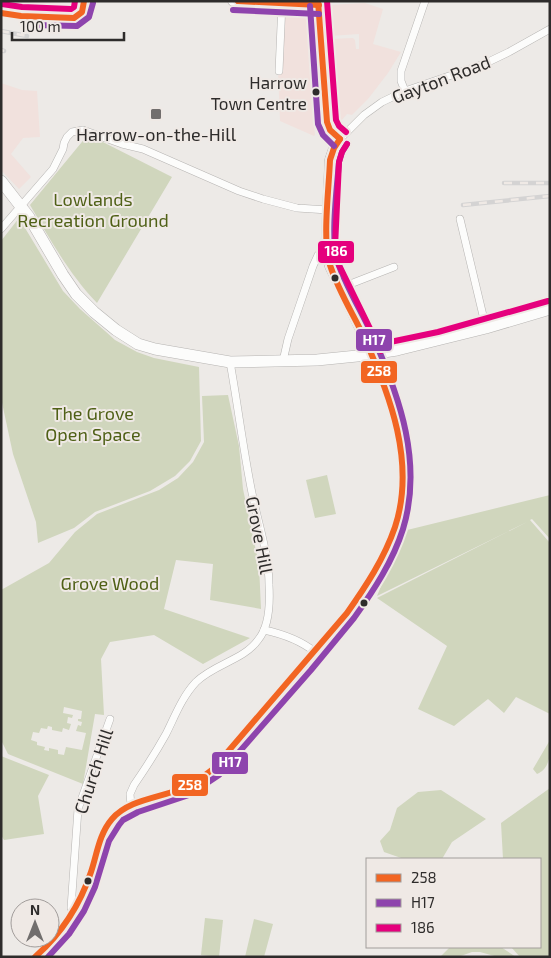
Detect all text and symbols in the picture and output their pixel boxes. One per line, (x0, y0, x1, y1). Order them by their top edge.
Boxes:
scale bar (12, 10, 125, 42)
text: 100 m (20, 17, 61, 35)
street label: Gayton Road (389, 50, 493, 108)
place label: Harrow Town Centre (211, 72, 307, 113)
marker: Harrow Town Centre (311, 87, 321, 97)
marker: Harrow-on-the-Hill (149, 107, 163, 121)
place label: Harrow-on-the-Hill (76, 123, 237, 145)
park label: Lowlands Recreation Ground (17, 188, 169, 231)
line badge: 186 (317, 240, 355, 264)
text: 186 (324, 242, 348, 259)
unlabelled marker (330, 273, 340, 283)
line badge: H17 (355, 328, 393, 352)
text: H17 (362, 331, 386, 348)
line badge: 258 (360, 360, 398, 384)
text: 258 (367, 362, 391, 379)
park label: The Grove Open Space (45, 402, 141, 445)
street label: Grove Hill (242, 494, 278, 576)
park label: Grove Wood (61, 572, 159, 594)
unlabelled marker (359, 598, 369, 608)
street label: Church Hill (69, 725, 117, 816)
line badge: H17 (211, 751, 249, 775)
text: H17 (218, 753, 242, 770)
line badge: 258 (171, 773, 209, 797)
text: 258 (178, 776, 202, 793)
legend (366, 858, 541, 948)
text: 258 (411, 868, 437, 886)
unlabelled marker (83, 876, 93, 886)
text: H17 (411, 893, 435, 911)
north arrow (10, 898, 60, 948)
text: N (30, 901, 40, 918)
text: 186 (411, 918, 435, 936)

